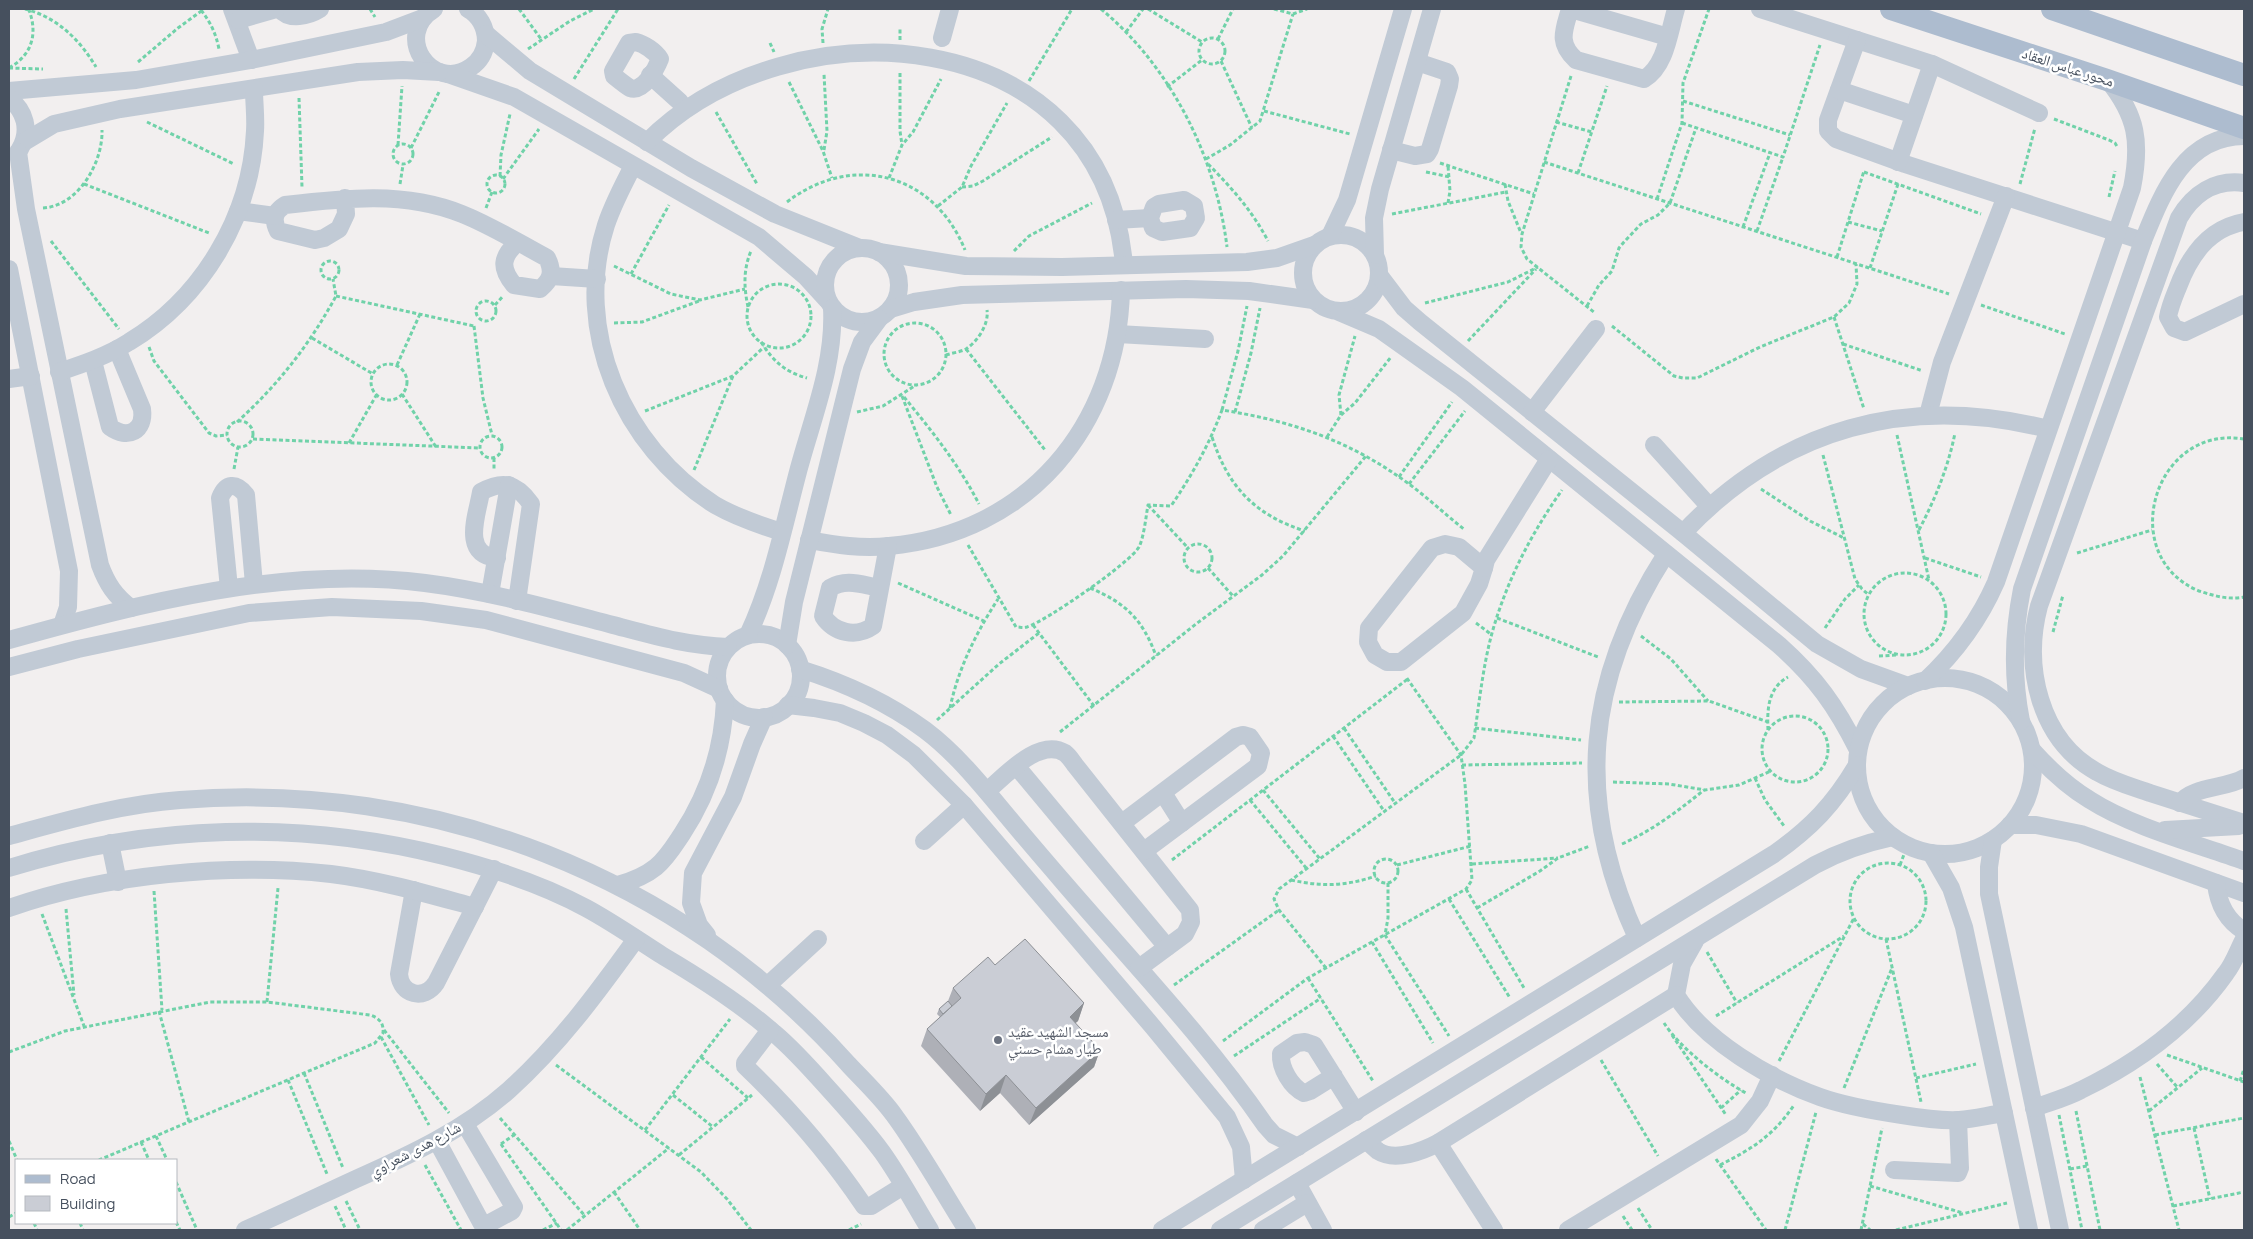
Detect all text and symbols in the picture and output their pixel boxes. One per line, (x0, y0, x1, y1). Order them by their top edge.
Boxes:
street label: محور عباس العقاد (2019, 42, 2117, 92)
place label: مسجد الشهيد عقيد طيار هشام حسني (1008, 1021, 1109, 1060)
marker: مسجد الشهيد عقيد طيار هشام حسني (992, 1034, 1004, 1046)
street label: شارع هدى شعراوي (366, 1116, 465, 1183)
legend (15, 1159, 178, 1224)
text: Road (60, 1168, 96, 1189)
text: Building (60, 1193, 115, 1214)

